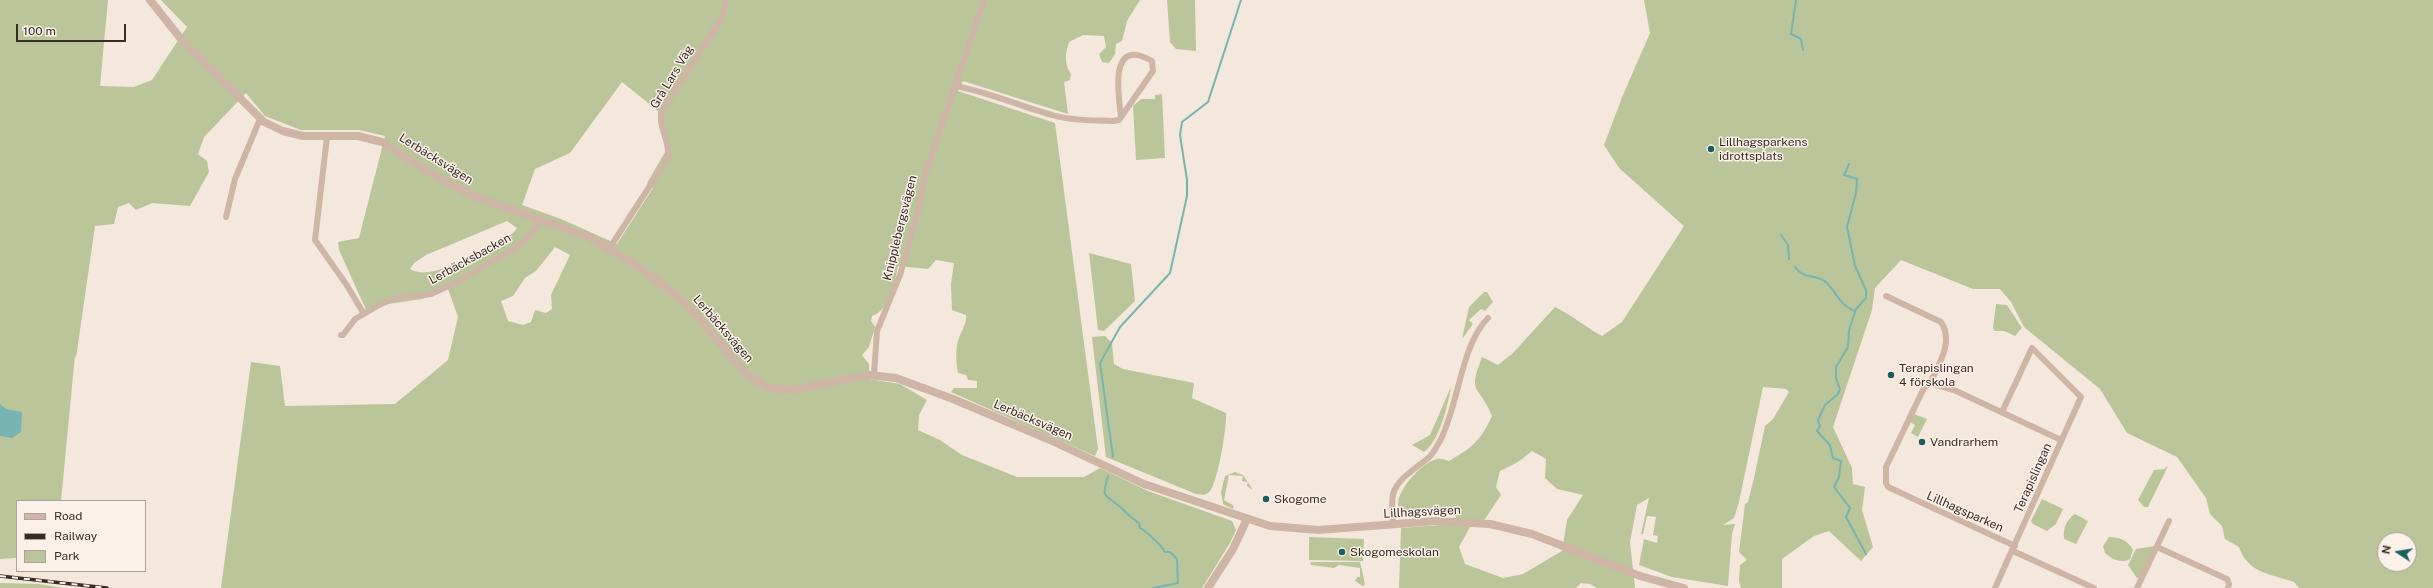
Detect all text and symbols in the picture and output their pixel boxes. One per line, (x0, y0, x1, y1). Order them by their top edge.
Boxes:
scale bar (18, 16, 128, 42)
text: 100 m (23, 24, 56, 38)
street label: Grå Lars Väg (647, 43, 697, 111)
street label: Lerbäcksvägen (396, 130, 476, 188)
place label: Lillhagsparkens idrottsplats (1719, 135, 1807, 163)
marker: Lillhagsparkens idrottsplats (1706, 144, 1716, 154)
street label: Knipplebergsvägen (880, 174, 920, 282)
street label: Lerbäcksbacken (427, 231, 513, 287)
street label: Lerbäcksvägen (690, 292, 756, 366)
place label: Terapislingan 4 förskola (1899, 361, 1974, 389)
marker: Terapislingan 4 förskola (1886, 370, 1896, 380)
street label: Lerbäcksvägen (991, 397, 1075, 443)
place label: Vandrarhem (1930, 435, 1998, 449)
marker: Vandrarhem (1917, 437, 1927, 447)
street label: Terapislingan (2011, 441, 2055, 515)
street label: Lillhagsparken (1924, 489, 2006, 535)
place label: Skogome (1274, 492, 1326, 506)
marker: Skogome (1261, 494, 1271, 504)
legend (16, 500, 146, 572)
street label: Lillhagsvägen (1383, 503, 1461, 521)
text: Road (54, 509, 82, 523)
text: Railway (54, 529, 97, 543)
north arrow (2377, 532, 2417, 572)
text: N (2379, 544, 2393, 555)
place label: Skogomeskolan (1350, 545, 1439, 559)
marker: Skogomeskolan (1337, 547, 1347, 557)
text: Park (54, 549, 80, 563)

